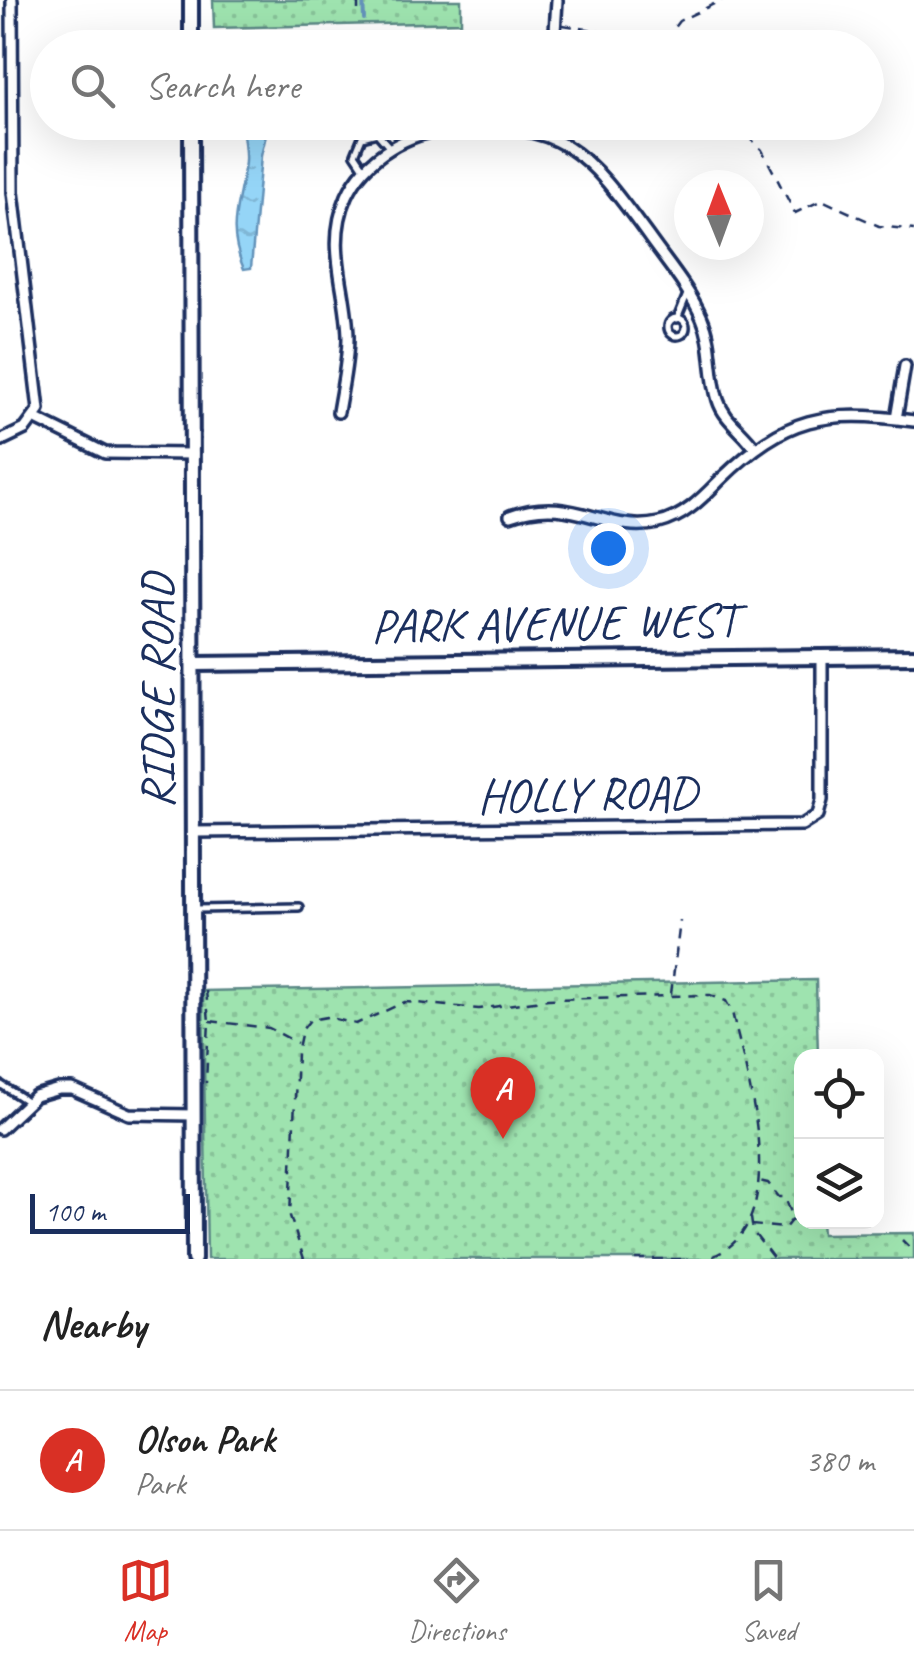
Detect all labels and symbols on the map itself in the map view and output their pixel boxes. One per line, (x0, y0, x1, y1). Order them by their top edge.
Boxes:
north arrow (674, 170, 764, 260)
your location (583, 523, 634, 574)
street label: RIDGE ROAD (127, 570, 187, 809)
street label: PARK AVENUE WEST (370, 590, 749, 656)
street label: HOLLY ROAD (477, 762, 701, 826)
pin: A (470, 1056, 536, 1139)
scale bar (30, 1189, 190, 1234)

